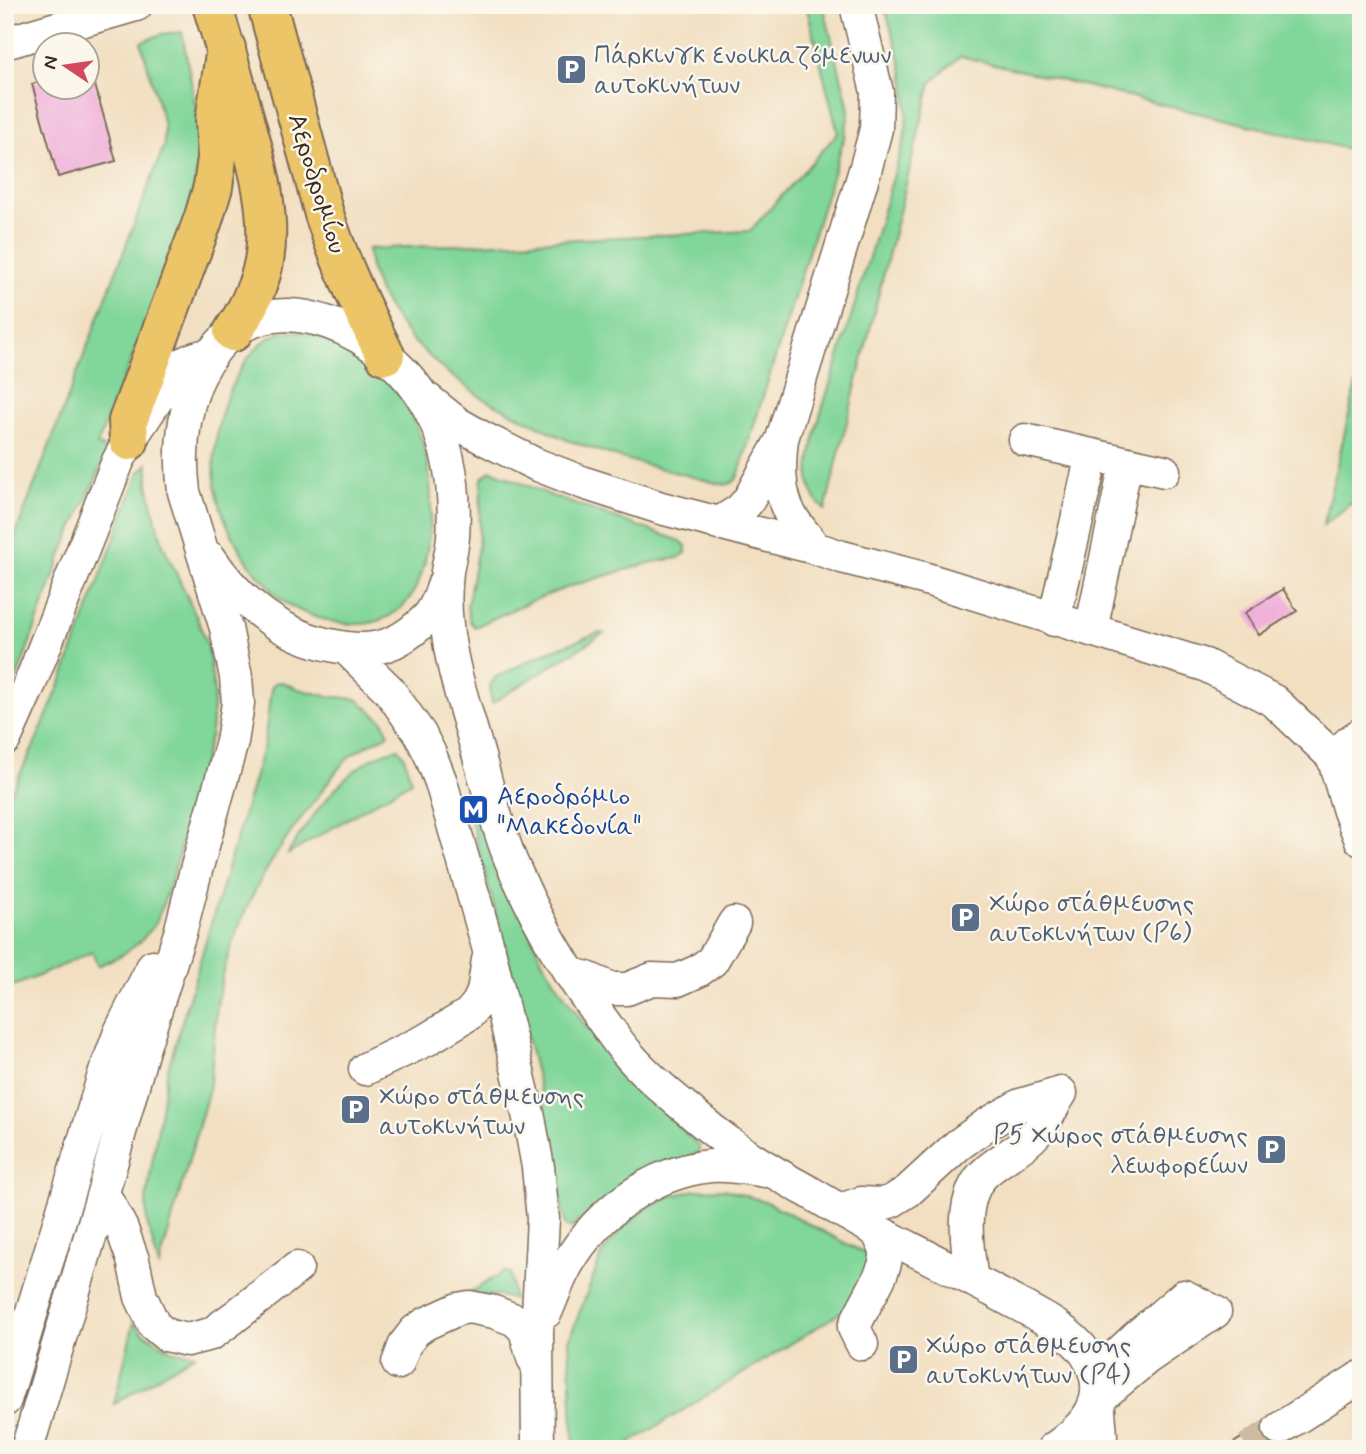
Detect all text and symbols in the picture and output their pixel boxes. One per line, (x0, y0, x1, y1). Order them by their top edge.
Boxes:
north arrow (32, 32, 102, 102)
place label: Πάρκινγκ ενοικιαζόμενων αυτοκινήτων (594, 39, 892, 103)
parking icon: Πάρκινγκ ενοικιαζόμενων αυτοκινήτων (554, 52, 588, 86)
text: N (37, 54, 65, 71)
street label: Αεροδρομίου (279, 109, 354, 258)
place label: Αεροδρόμιο "Μακεδονία" (497, 780, 642, 844)
metro station icon: Αεροδρόμιο "Μακεδονία" (457, 793, 491, 827)
place label: Χώρο στάθμευσης αυτοκινήτων (P6) (989, 887, 1194, 951)
parking icon: Χώρο στάθμευσης αυτοκινήτων (P6) (949, 900, 983, 934)
place label: Χώρο στάθμευσης αυτοκινήτων (379, 1080, 584, 1144)
parking icon: Χώρο στάθμευσης αυτοκινήτων (339, 1093, 373, 1127)
place label: P5 Χώρος στάθμευσης λεωφορείων (993, 1119, 1248, 1183)
parking icon: P5 Χώρος στάθμευσης λεωφορείων (1254, 1132, 1288, 1166)
place label: Χώρο στάθμευσης αυτοκινήτων (P4) (926, 1329, 1131, 1393)
parking icon: Χώρο στάθμευσης αυτοκινήτων (P4) (886, 1342, 920, 1376)

